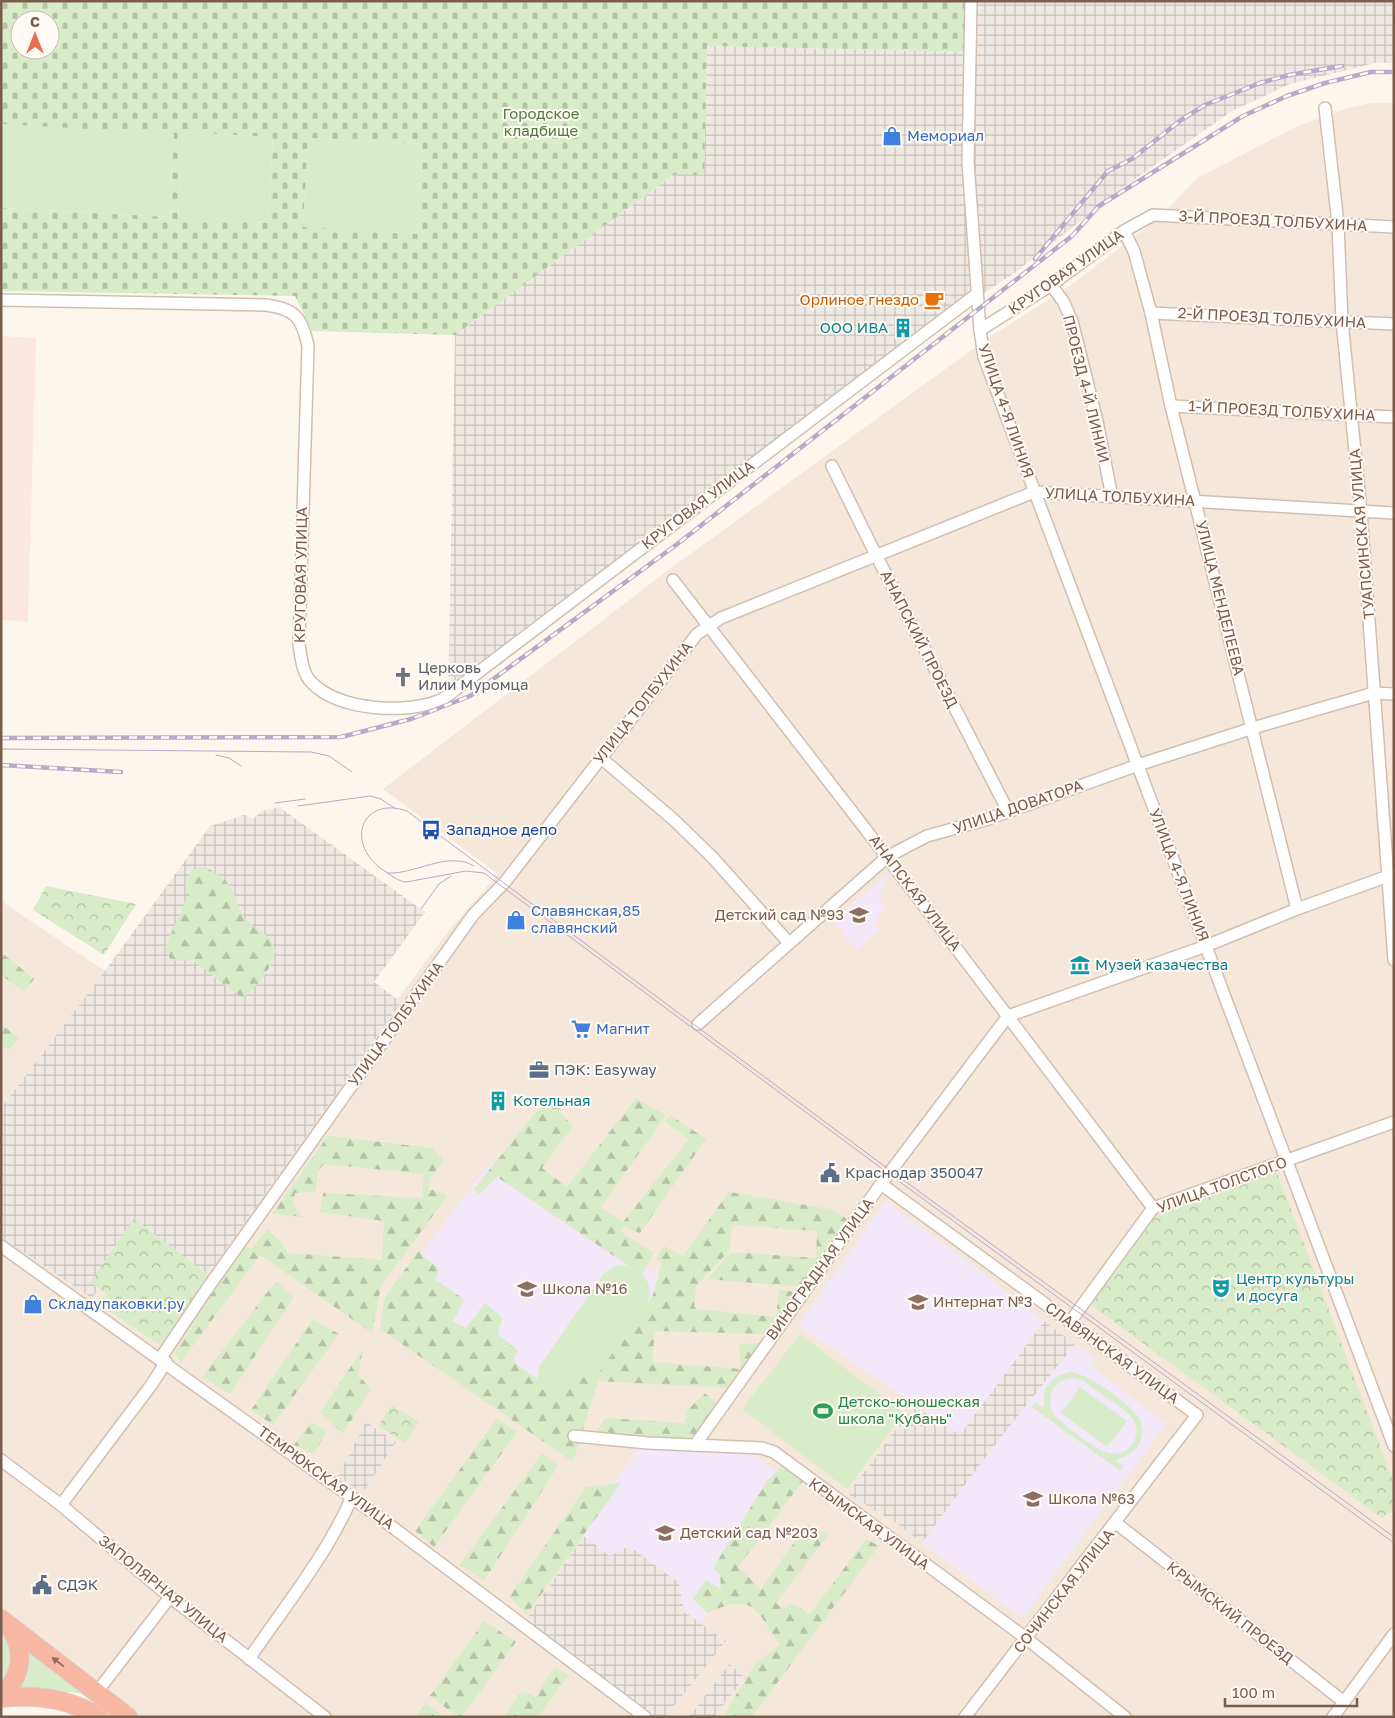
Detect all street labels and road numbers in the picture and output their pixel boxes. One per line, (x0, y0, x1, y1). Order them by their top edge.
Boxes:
street label: 3-Й ПРОЕЗД ТОЛБУХИНА (1178, 206, 1368, 234)
street label: КРУГОВАЯ УЛИЦА (1004, 225, 1127, 318)
street label: 2-Й ПРОЕЗД ТОЛБУХИНА (1177, 303, 1367, 331)
street label: ПРОЕЗД 4-Й ЛИНИИ (1060, 313, 1114, 465)
street label: УЛИЦА 4-Я ЛИНИЯ (975, 341, 1038, 480)
street label: 1-Й ПРОЕЗД ТОЛБУХИНА (1188, 396, 1376, 424)
street label: ТУАПСИНСКАЯ УЛИЦА (1345, 448, 1377, 620)
street label: КРУГОВАЯ УЛИЦА (637, 456, 757, 552)
street label: УЛИЦА ТОЛБУХИНА (1044, 483, 1196, 509)
street label: КРУГОВАЯ УЛИЦА (290, 507, 310, 643)
street label: УЛИЦА МЕНДЕЛЕЕВА (1193, 518, 1249, 677)
street label: АНАПСКИЙ ПРОЕЗД (877, 567, 962, 710)
street label: УЛИЦА ТОЛБУХИНА (589, 638, 696, 767)
street label: УЛИЦА ДОВАТОРА (950, 775, 1085, 837)
street label: УЛИЦА 4-Я ЛИНИЯ (1146, 806, 1214, 944)
street label: АНАПСКАЯ УЛИЦА (866, 831, 965, 954)
street label: УЛИЦА ТОЛБУХИНА (344, 957, 447, 1090)
street label: УЛИЦА ТОЛСТОГО (1154, 1152, 1289, 1216)
street label: ВИНОГРАДНАЯ УЛИЦА (762, 1194, 877, 1343)
street label: СЛАВЯНСКАЯ УЛИЦА (1042, 1298, 1183, 1407)
street label: ТЕМРЮКСКАЯ УЛИЦА (255, 1422, 398, 1533)
street label: КРЫМСКАЯ УЛИЦА (806, 1473, 933, 1573)
street label: СОЧИНСКАЯ УЛИЦА (1009, 1525, 1117, 1656)
street label: ЗАПОЛЯРНАЯ УЛИЦА (95, 1530, 232, 1646)
street label: КРЫМСКИЙ ПРОЕЗД (1164, 1557, 1298, 1667)

